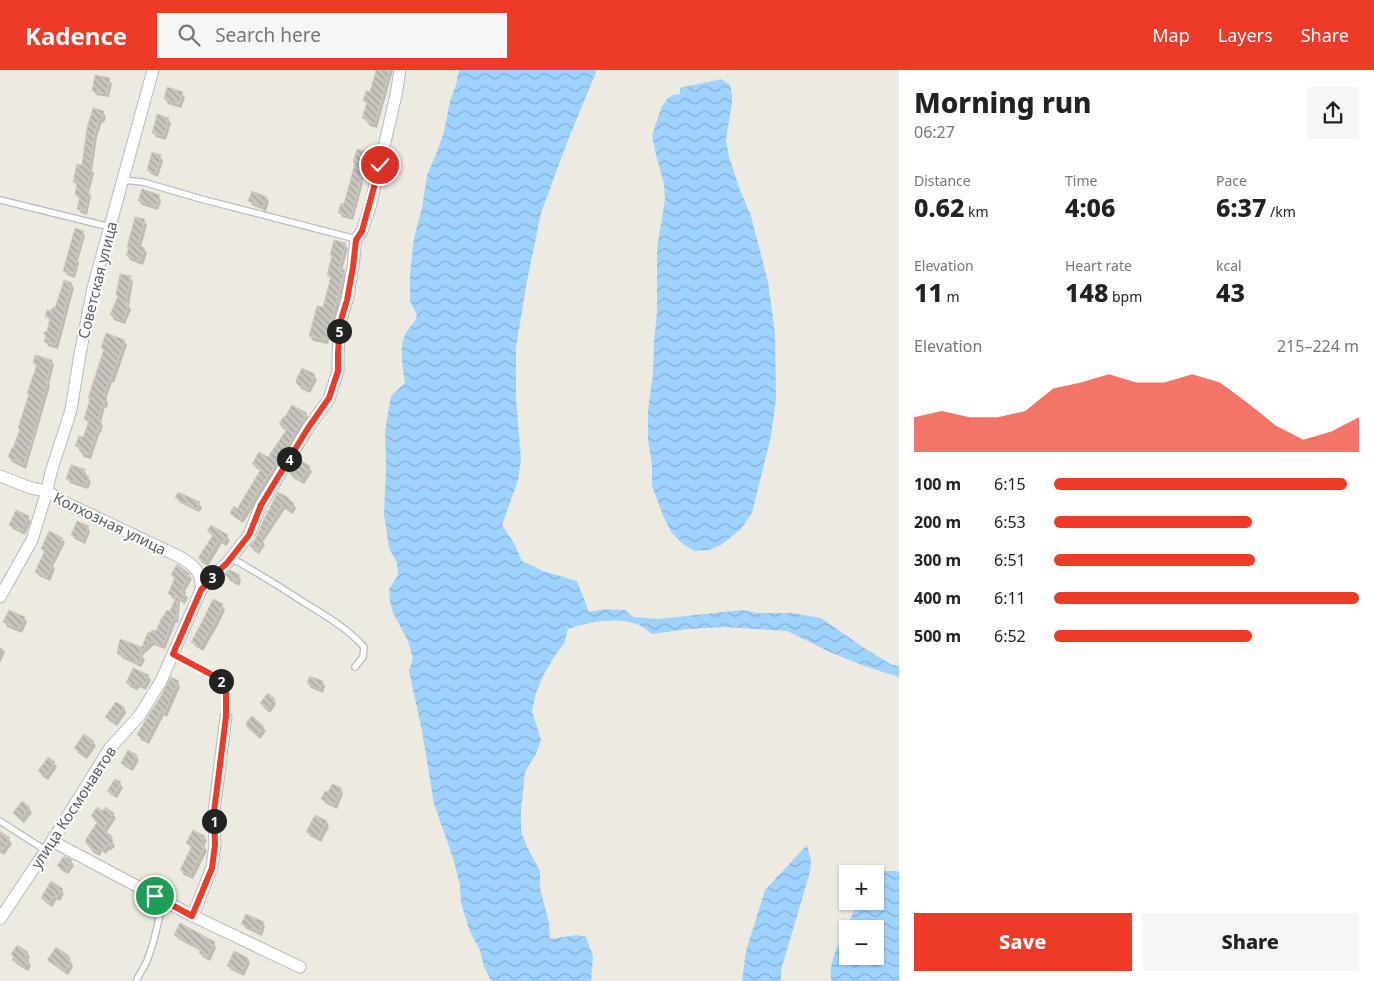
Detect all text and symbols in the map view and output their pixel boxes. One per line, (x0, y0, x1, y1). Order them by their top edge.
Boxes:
search box (157, 13, 507, 58)
text: Kadence (25, 19, 127, 52)
icon: search (175, 21, 203, 49)
text: Search here (215, 22, 321, 48)
text: Map (1152, 23, 1190, 47)
text: Layers (1218, 23, 1273, 47)
text: Share (1301, 23, 1349, 47)
text: Morning run (914, 83, 1092, 121)
button: share (1307, 87, 1359, 139)
text: 06:27 (914, 121, 955, 143)
pin (359, 144, 401, 186)
icon: check (366, 151, 394, 179)
text: Distance (914, 171, 971, 190)
text: Time (1065, 171, 1097, 190)
text: Pace (1216, 171, 1247, 190)
text: 0.62 (914, 190, 964, 224)
text: 4:06 (1065, 190, 1115, 224)
text: 6:37 (1216, 190, 1266, 224)
text: km (964, 202, 989, 221)
text: /km (1266, 202, 1296, 221)
street label: Советская улица (73, 219, 121, 341)
text: Elevation (914, 256, 974, 275)
text: Heart rate (1065, 256, 1132, 275)
text: kcal (1216, 256, 1242, 275)
text: 11 (914, 275, 943, 309)
text: 148 (1065, 275, 1108, 309)
text: 43 (1216, 275, 1245, 309)
text: m (943, 287, 960, 306)
text: bpm (1108, 287, 1142, 306)
pin: 5 (326, 318, 352, 344)
text: 5 (335, 322, 344, 341)
text: Elevation (914, 335, 982, 357)
text: 215–224 m (1277, 335, 1359, 357)
pin: 4 (276, 446, 302, 472)
text: 4 (285, 450, 294, 469)
text: 100 m (914, 473, 961, 495)
text: 6:15 (994, 473, 1026, 495)
street label: Колхозная улица (50, 487, 170, 559)
text: 200 m (914, 511, 961, 533)
text: 6:53 (994, 511, 1026, 533)
text: 300 m (914, 549, 961, 571)
text: 6:51 (994, 549, 1026, 571)
pin: 3 (200, 564, 224, 590)
text: 3 (208, 568, 217, 587)
text: 400 m (914, 587, 961, 609)
text: 6:11 (994, 587, 1026, 609)
text: 500 m (914, 625, 961, 647)
text: 6:52 (994, 625, 1026, 647)
pin: 2 (208, 668, 234, 694)
text: 2 (217, 672, 226, 691)
street label: улица Космонавтов (26, 742, 120, 872)
pin: 1 (202, 808, 226, 834)
text: 1 (210, 812, 219, 831)
map controls (839, 865, 884, 965)
button: + (839, 865, 884, 910)
pin (134, 875, 176, 917)
icon: arrive (141, 882, 169, 910)
button: Save (914, 913, 1132, 971)
button: Share (1142, 913, 1359, 971)
button: − (839, 920, 884, 965)

